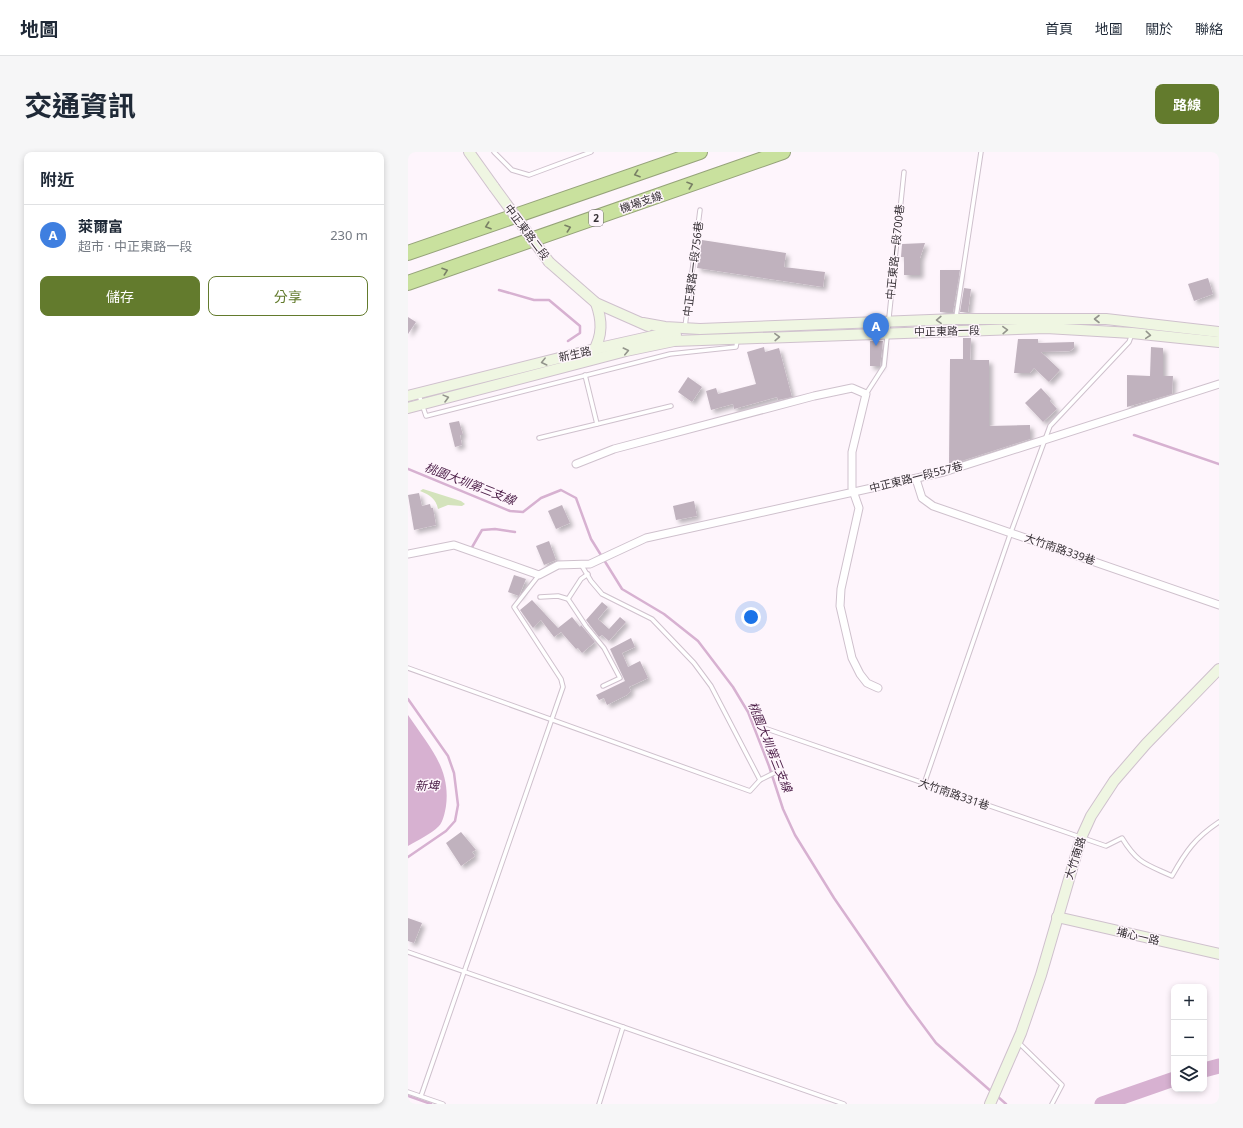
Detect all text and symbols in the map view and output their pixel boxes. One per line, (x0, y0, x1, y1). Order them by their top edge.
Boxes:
text: 地圖 (20, 16, 58, 42)
text: 首頁 (1045, 19, 1073, 38)
text: 地圖 (1095, 19, 1123, 38)
text: 關於 (1145, 19, 1173, 38)
text: 聯絡 (1195, 19, 1223, 38)
button: 路線 (1155, 84, 1219, 124)
text: 交通資訊 (24, 86, 136, 124)
text: 附近 (40, 168, 74, 191)
one-way arrow (634, 169, 641, 178)
one-way arrow (687, 181, 694, 189)
street label: 機場支線 (618, 187, 664, 216)
street label: 中正東路二段 (502, 201, 553, 263)
street label: 中正東路一段700巷 (882, 203, 907, 300)
road number: 2 (589, 210, 603, 226)
text: 萊爾富 (78, 216, 123, 236)
street label: 中正東路一段756巷 (679, 220, 706, 317)
one-way arrow (484, 221, 491, 229)
one-way arrow (564, 224, 571, 232)
text: A (49, 226, 58, 244)
text: 230 m (330, 226, 368, 244)
text: 超市 · 中正東路一段 (78, 237, 192, 255)
one-way arrow (441, 267, 448, 275)
button: 儲存 (40, 276, 200, 316)
button: 分享 (208, 276, 368, 316)
pin: A (863, 313, 889, 346)
one-way arrow (1094, 315, 1100, 323)
one-way arrow (936, 316, 942, 324)
street label: 中正東路一段 (914, 322, 980, 339)
one-way arrow (1002, 326, 1008, 335)
one-way arrow (1145, 330, 1152, 339)
one-way arrow (774, 332, 780, 341)
street label: 新生路 (557, 342, 593, 365)
one-way arrow (623, 348, 630, 356)
one-way arrow (541, 357, 547, 365)
one-way arrow (442, 395, 449, 403)
water label: 桃園大圳第三支線 (422, 458, 520, 509)
street label: 中正東路一段557巷 (868, 458, 964, 495)
street label: 大竹南路339巷 (1023, 529, 1098, 568)
your location (741, 607, 761, 627)
water label: 桃園大圳第三支線 (745, 699, 797, 796)
street label: 大竹南路331巷 (917, 774, 992, 813)
water label: 新埤 (415, 777, 441, 794)
street label: 大竹南路 (1061, 835, 1088, 881)
street label: 埔心一路 (1115, 923, 1161, 948)
map controls (1171, 984, 1207, 1092)
button: + (1171, 984, 1207, 1020)
button: − (1171, 1020, 1207, 1056)
button: layers (1171, 1056, 1207, 1092)

